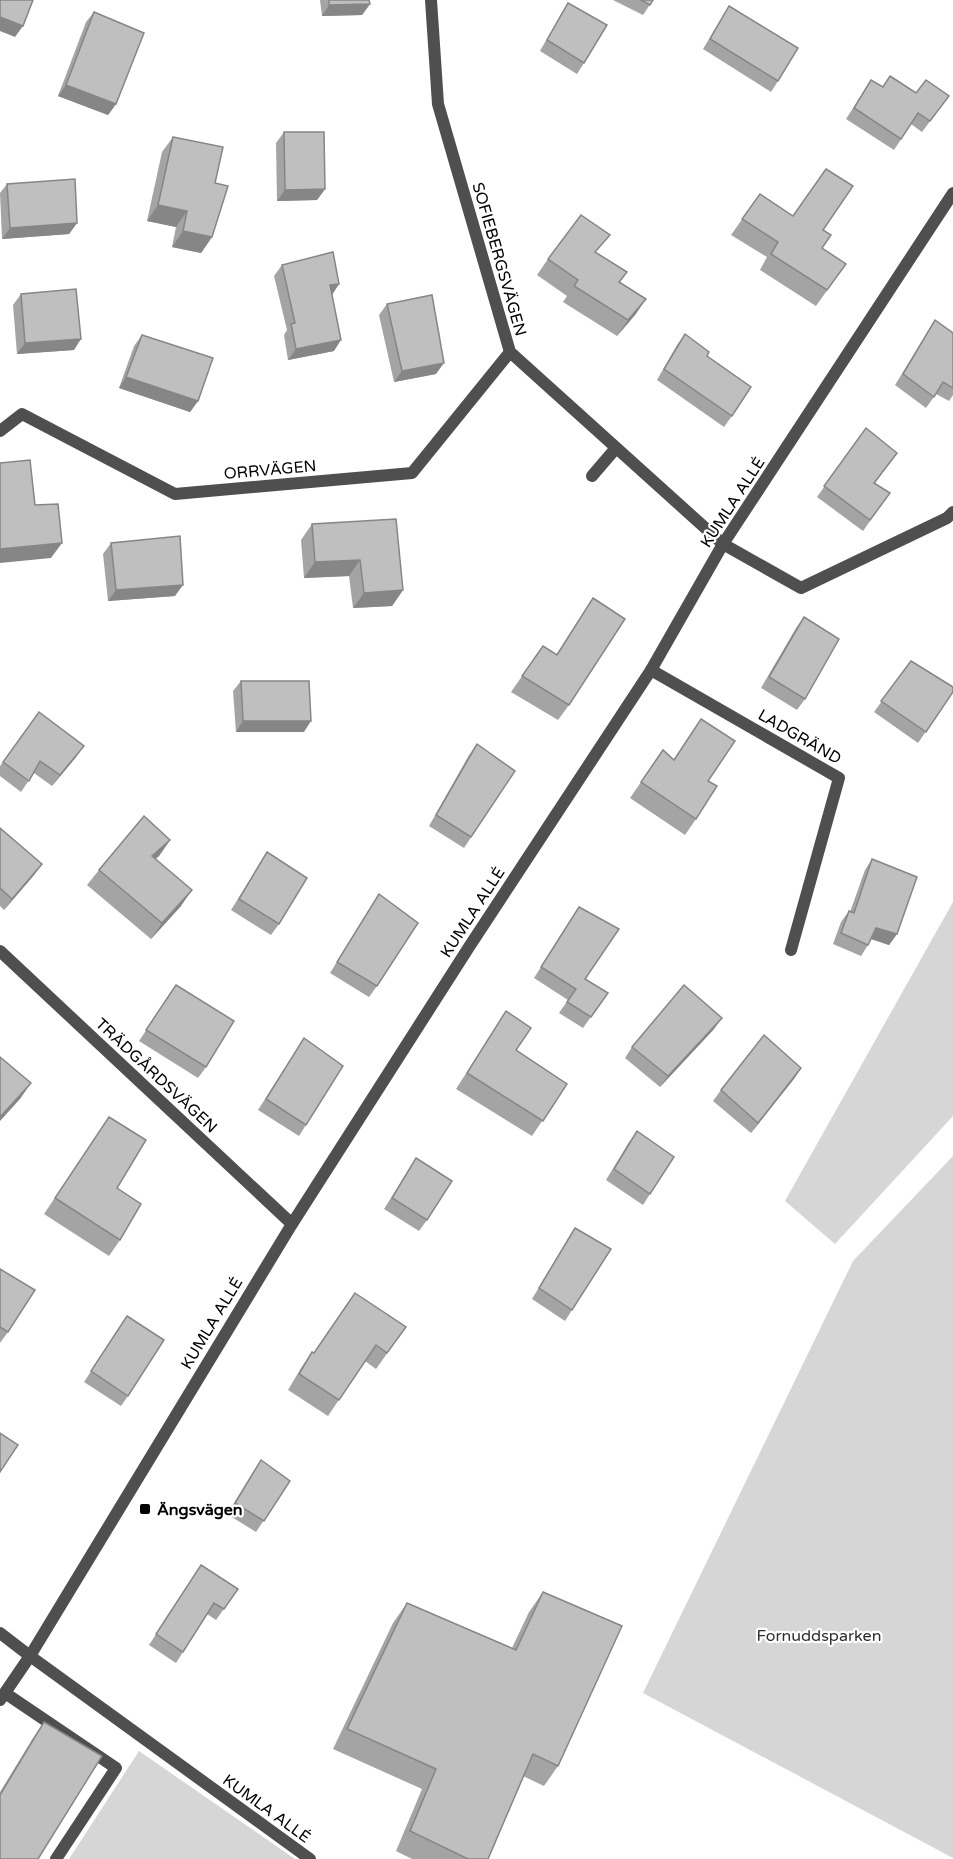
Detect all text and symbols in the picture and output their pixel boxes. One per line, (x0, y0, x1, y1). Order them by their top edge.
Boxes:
street label: SOFIEBERGSVÄGEN (467, 180, 531, 339)
street label: KUMLA ALLÉ (696, 454, 770, 552)
street label: ORRVÄGEN (223, 456, 317, 484)
street label: LADGRÄND (754, 705, 845, 769)
street label: KUMLA ALLÉ (436, 864, 510, 962)
street label: TRÄDGÅRDSVÄGEN (91, 1014, 221, 1137)
street label: KUMLA ALLÉ (177, 1274, 247, 1373)
place label: Ängsvägen (157, 1500, 243, 1520)
marker: Ängsvägen (138, 1502, 152, 1516)
park label: Fornuddsparken (757, 1626, 881, 1646)
street label: KUMLA ALLÉ (219, 1770, 314, 1847)

